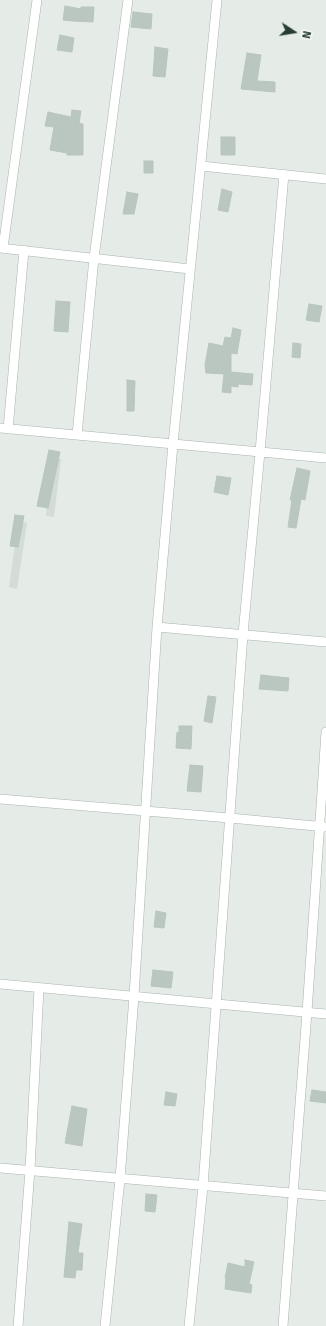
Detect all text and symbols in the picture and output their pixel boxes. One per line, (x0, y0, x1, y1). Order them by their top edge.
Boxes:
north arrow (274, 12, 314, 52)
text: N (299, 30, 313, 40)

